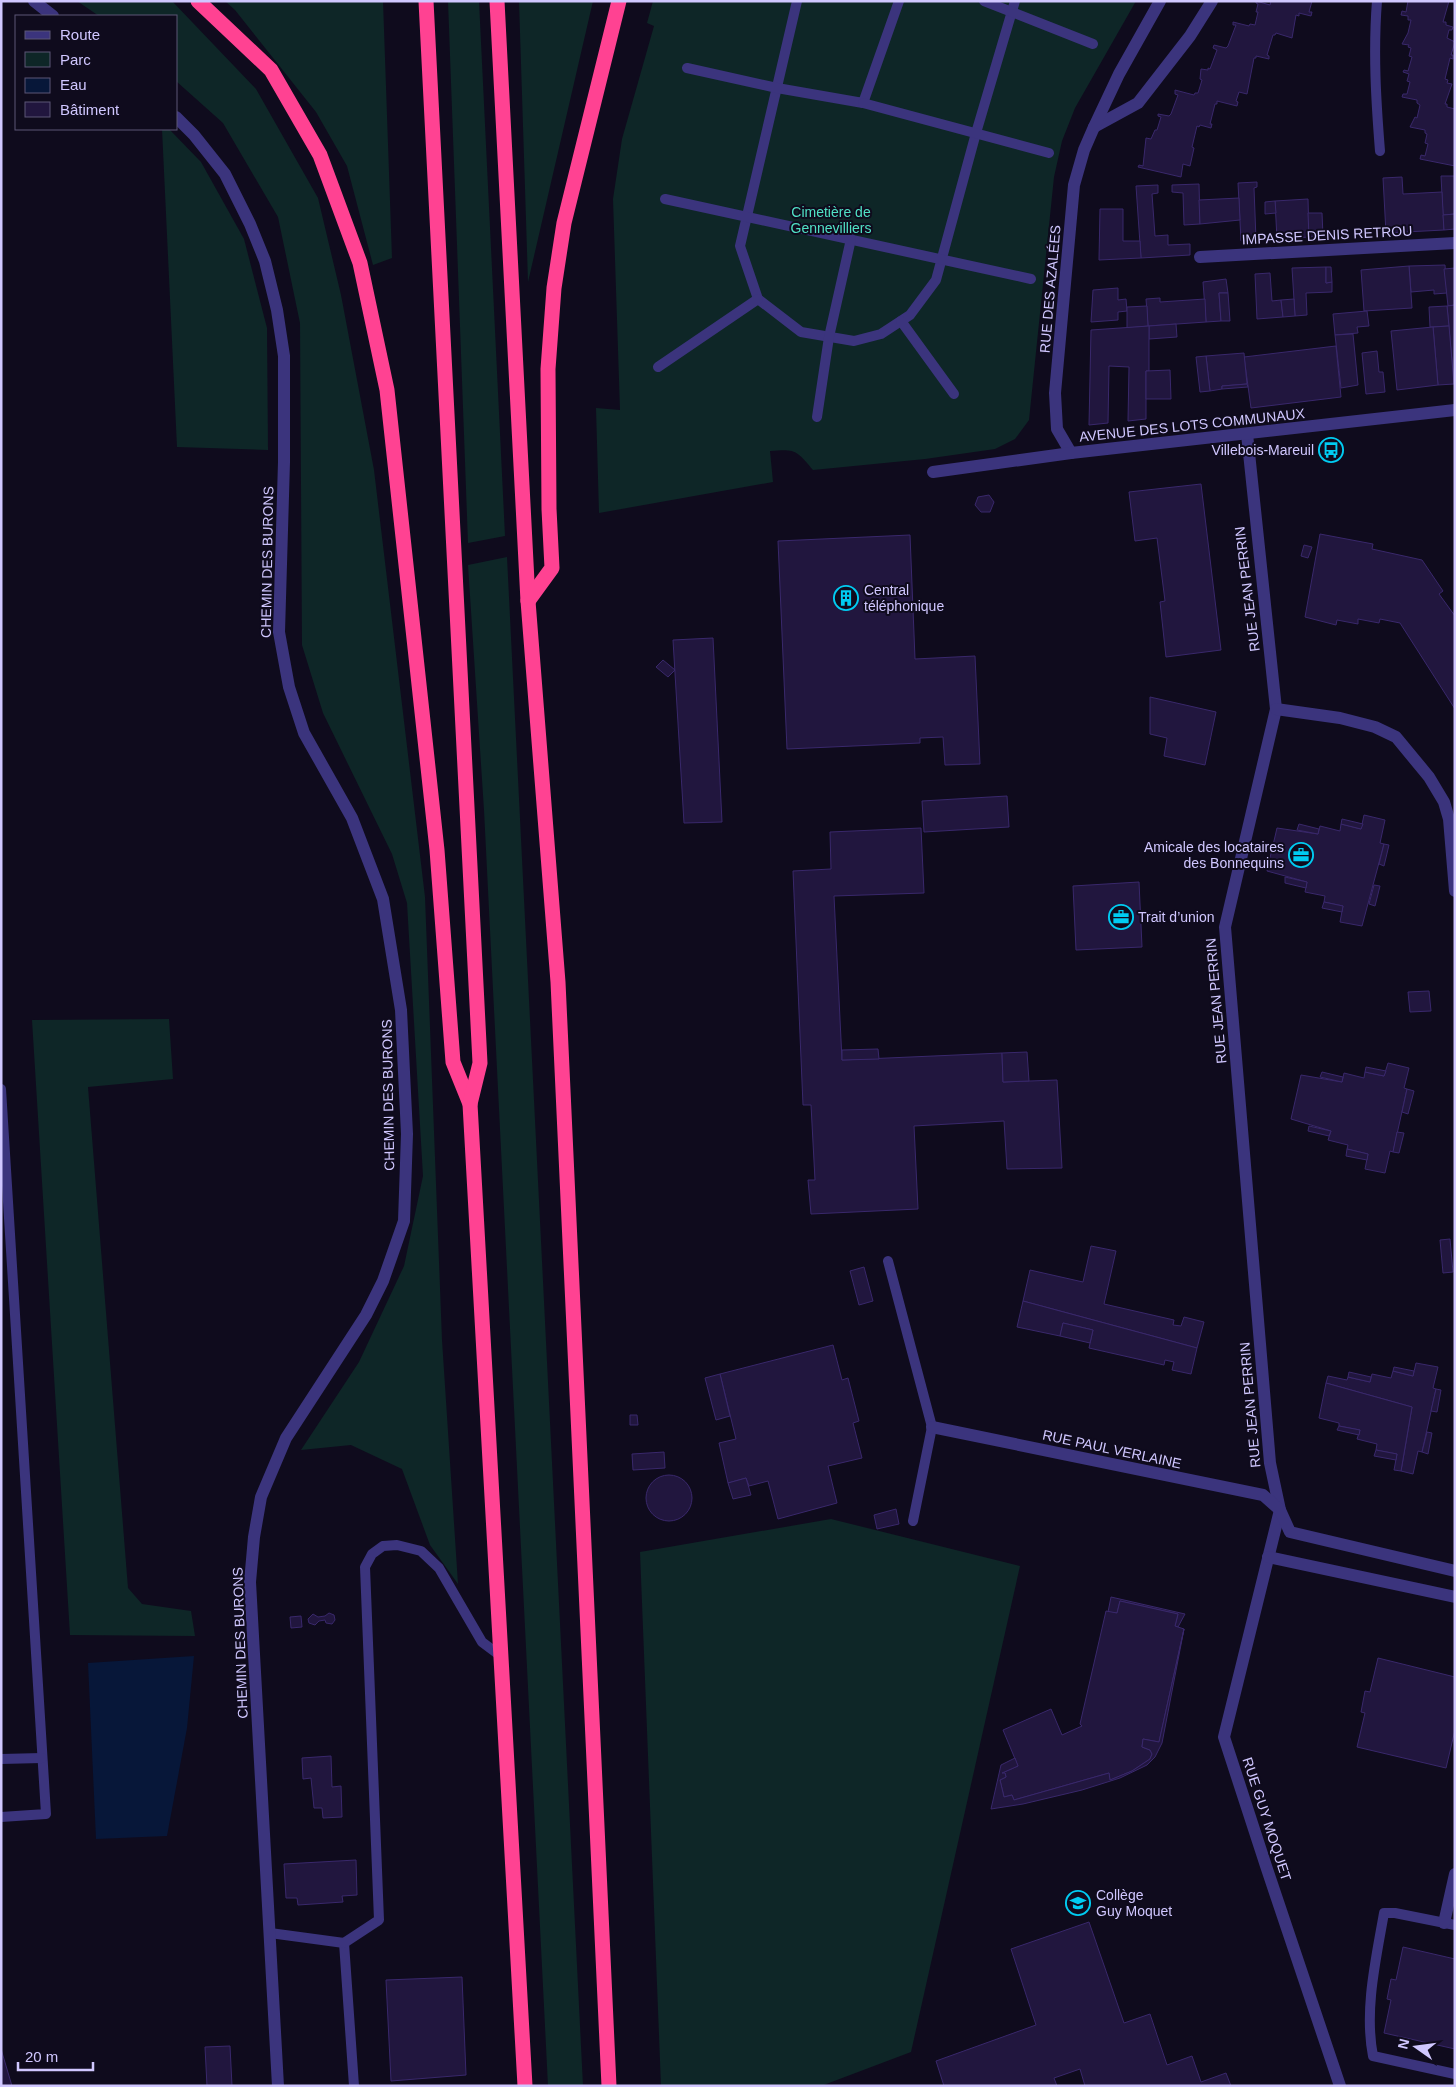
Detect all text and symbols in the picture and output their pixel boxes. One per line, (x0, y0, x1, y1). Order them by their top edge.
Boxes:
legend (15, 15, 178, 130)
text: Route (60, 26, 100, 43)
text: Parc (60, 51, 91, 68)
text: Eau (60, 76, 87, 93)
text: Bâtiment (60, 101, 120, 118)
park label: Cimetière de Gennevilliers (791, 204, 871, 236)
street label: IMPASSE DENIS RETROU (1241, 223, 1413, 247)
street label: RUE DES AZALÉES (1036, 224, 1064, 354)
street label: AVENUE DES LOTS COMMUNAUX (1078, 405, 1306, 445)
bus stop icon: Villebois-Mareuil (1318, 437, 1344, 463)
place label: Villebois-Mareuil (1212, 442, 1314, 458)
street label: CHEMIN DES BURONS (258, 486, 276, 638)
street label: RUE JEAN PERRIN (1231, 525, 1263, 653)
place label: Central téléphonique (864, 582, 944, 614)
building icon: Central téléphonique (833, 585, 859, 611)
place label: Amicale des locataires des Bonnequins (1144, 839, 1284, 871)
office icon: Amicale des locataires des Bonnequins (1288, 842, 1314, 868)
office icon: Trait d’union (1108, 904, 1134, 930)
place label: Trait d’union (1138, 909, 1215, 925)
street label: RUE JEAN PERRIN (1203, 938, 1229, 1064)
street label: CHEMIN DES BURONS (379, 1019, 397, 1171)
street label: RUE JEAN PERRIN (1237, 1342, 1263, 1468)
street label: RUE PAUL VERLAINE (1041, 1426, 1183, 1472)
street label: CHEMIN DES BURONS (229, 1567, 251, 1719)
street label: RUE GUY MOQUET (1239, 1755, 1295, 1883)
place label: Collège Guy Moquet (1096, 1887, 1172, 1919)
school or university icon: Collège Guy Moquet (1065, 1890, 1091, 1916)
north arrow (1391, 2022, 1441, 2072)
text: N (1394, 2037, 1412, 2051)
scale bar (18, 2040, 92, 2072)
text: 20 m (25, 2048, 58, 2065)

